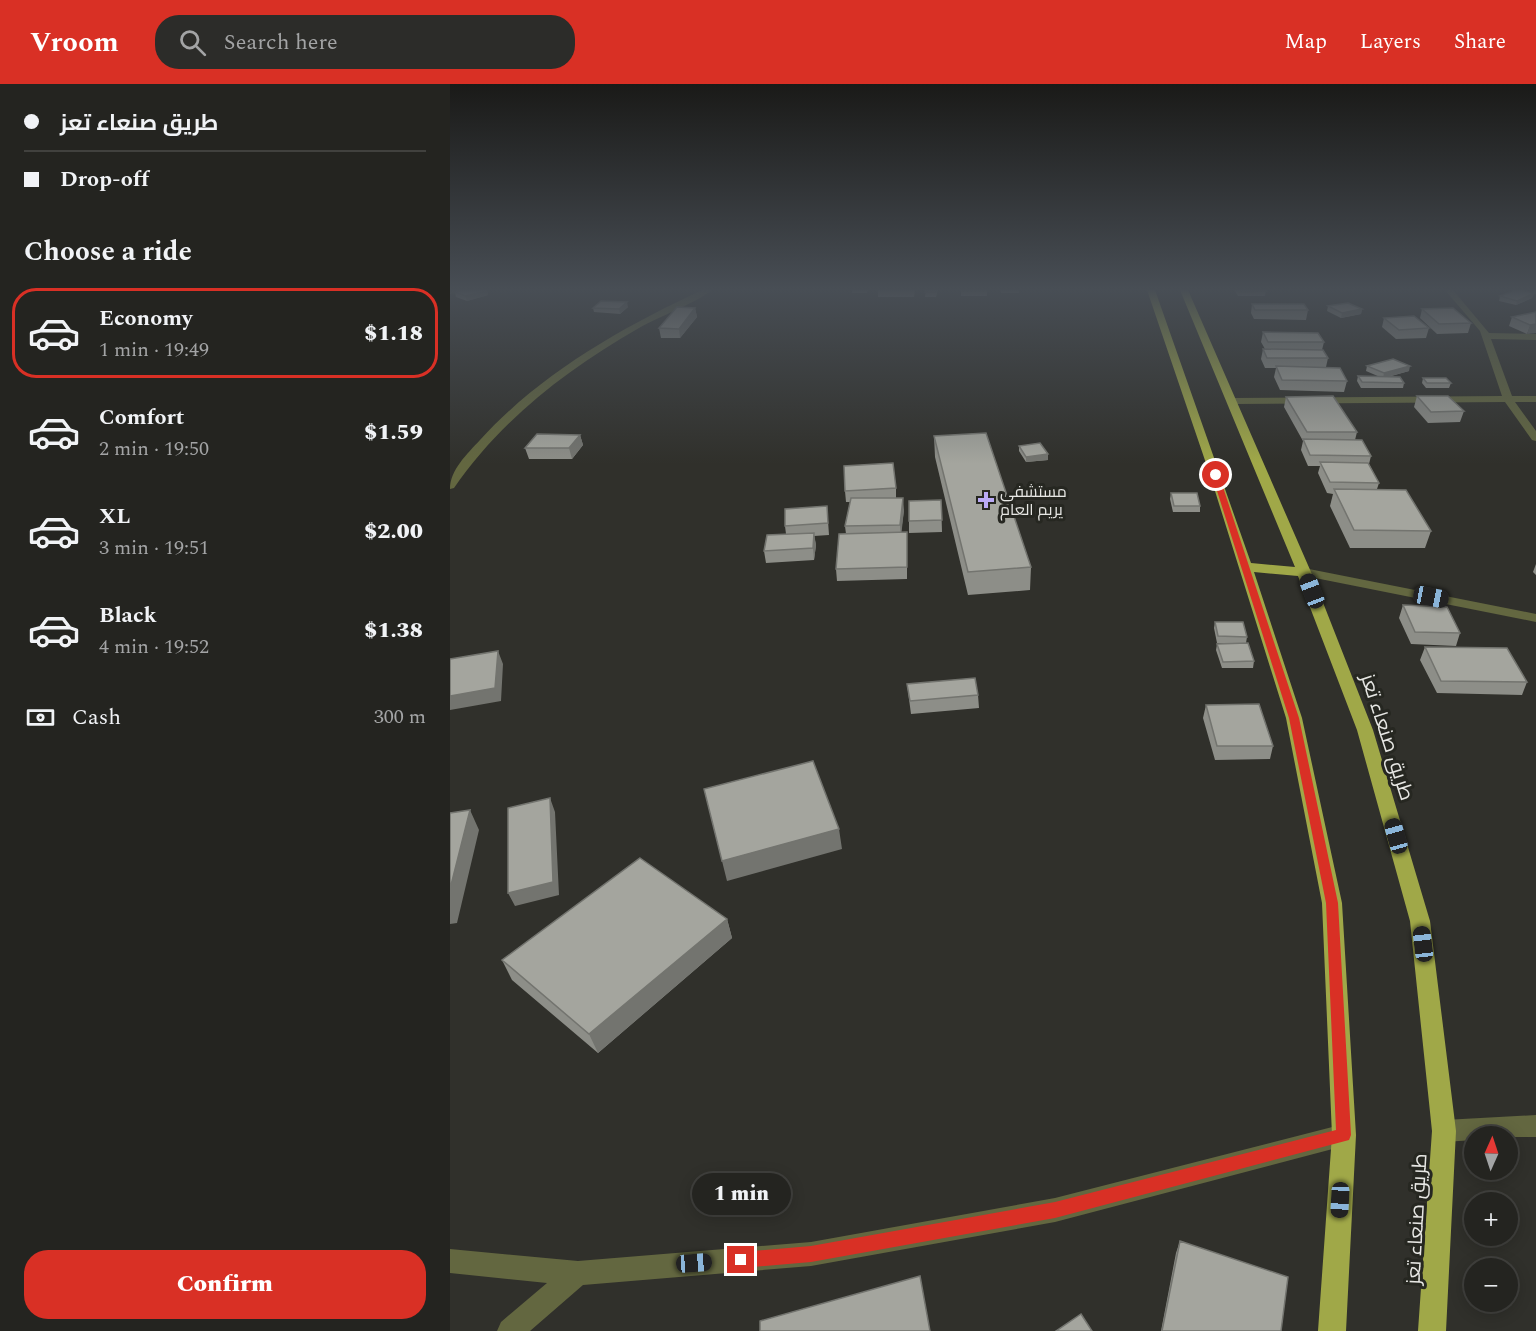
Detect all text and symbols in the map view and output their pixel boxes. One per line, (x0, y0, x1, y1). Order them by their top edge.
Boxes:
search box (155, 15, 575, 69)
text: Vroom (30, 21, 119, 64)
icon: search (176, 26, 209, 59)
text: Search here (224, 26, 338, 59)
text: Map (1285, 26, 1327, 58)
text: Layers (1360, 26, 1421, 58)
text: Share (1454, 26, 1506, 58)
text: طريق صنعاء تعز (60, 107, 218, 140)
text: Drop-off (60, 163, 149, 196)
text: Choose a ride (24, 231, 192, 273)
text: Economy (99, 302, 192, 335)
icon: car (27, 306, 81, 360)
text: $1.18 (364, 317, 423, 350)
text: 1 min · 19:49 (99, 335, 209, 365)
text: Comfort (99, 401, 184, 434)
icon: car (27, 405, 81, 459)
text: $1.59 (364, 416, 423, 449)
text: 2 min · 19:50 (99, 434, 209, 464)
route start (1202, 461, 1229, 488)
place label: مستشفى يريم العام (1000, 480, 1067, 522)
marker: مستشفى يريم العام (977, 491, 995, 509)
text: XL (99, 500, 130, 533)
icon: car (27, 504, 81, 558)
text: $2.00 (364, 515, 423, 548)
text: 3 min · 19:51 (99, 533, 209, 563)
car (1297, 571, 1327, 611)
car (1412, 585, 1450, 609)
text: Black (99, 599, 157, 632)
icon: car (27, 603, 81, 657)
text: $1.38 (364, 614, 423, 647)
text: 4 min · 19:52 (99, 632, 209, 662)
street label: طريق صنعاء تعز (1352, 669, 1422, 804)
icon: cash (24, 701, 57, 734)
text: Cash (72, 701, 121, 734)
text: 300 m (374, 702, 426, 732)
car (1382, 816, 1410, 856)
car (1412, 925, 1434, 963)
north arrow (1464, 1126, 1518, 1180)
map controls (1464, 1126, 1518, 1312)
street label: طريق صنعاء تعز (1399, 1153, 1435, 1287)
callout: 1 min (692, 1173, 790, 1215)
text: 1 min (714, 1179, 769, 1209)
car (1330, 1182, 1350, 1218)
button: + (1464, 1192, 1518, 1246)
route end (727, 1246, 754, 1273)
button: Confirm (24, 1250, 426, 1319)
car (675, 1253, 713, 1273)
button: − (1464, 1258, 1518, 1312)

